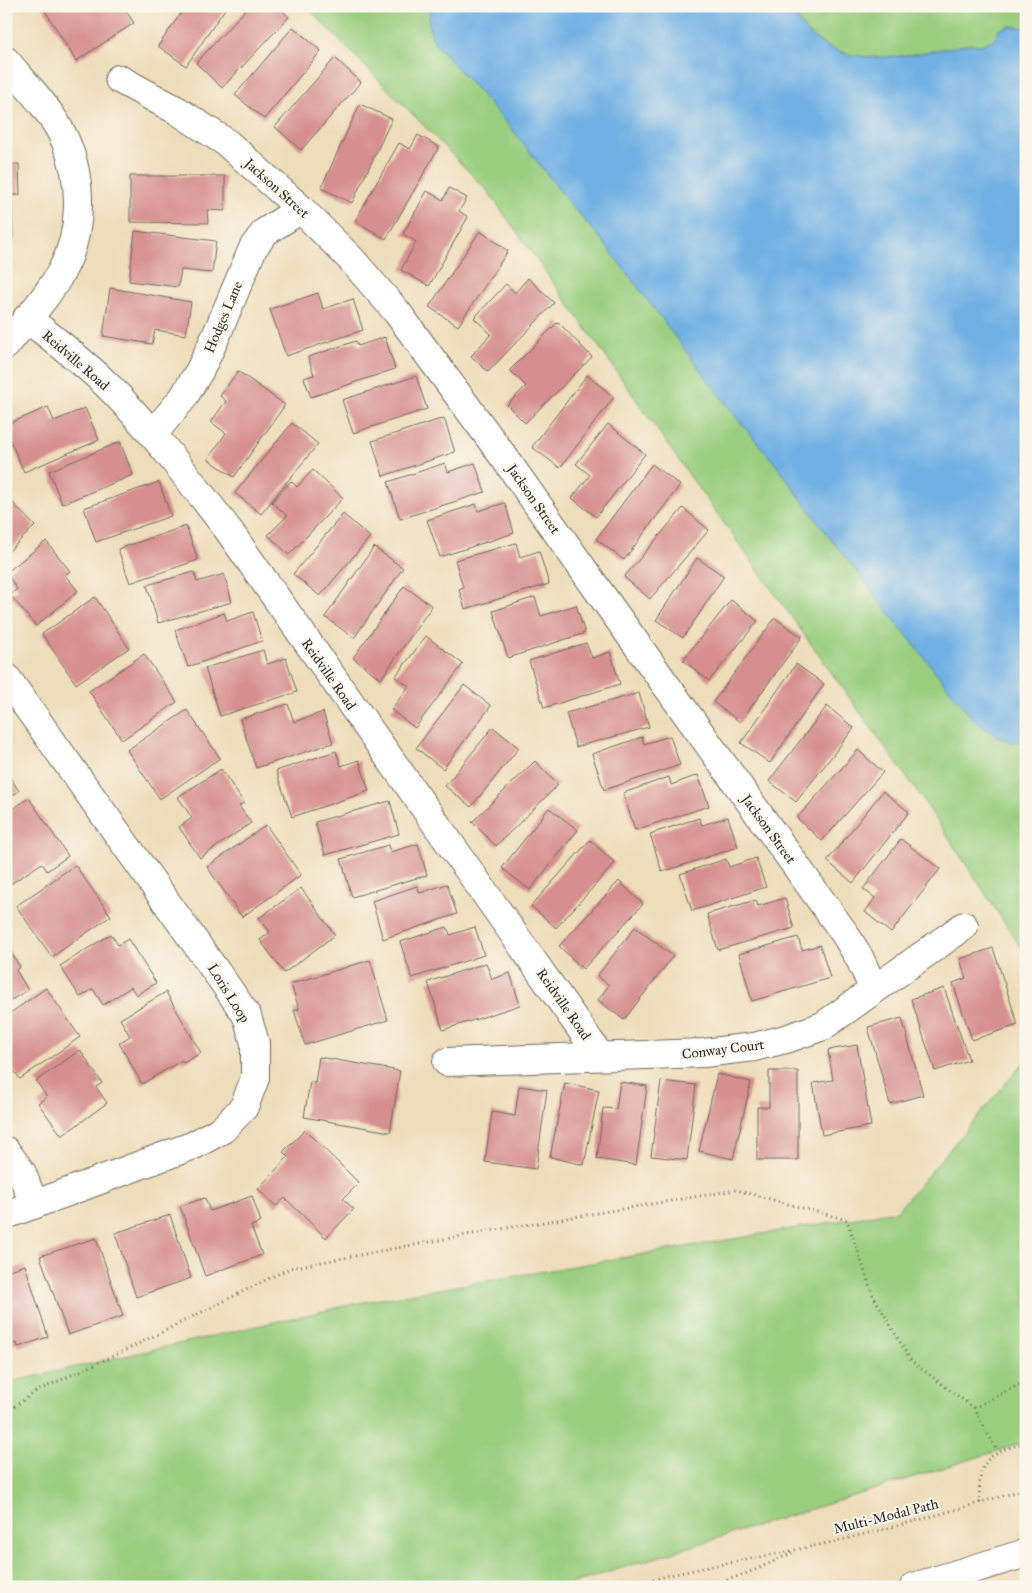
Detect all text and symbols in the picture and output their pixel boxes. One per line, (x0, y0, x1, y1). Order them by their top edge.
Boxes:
street label: Jackson Street (239, 154, 313, 223)
street label: Hodges Lane (201, 279, 246, 356)
street label: Reidville Road (39, 327, 113, 394)
street label: Jackson Street (501, 459, 564, 538)
street label: Reidville Road (298, 635, 359, 713)
street label: Jackson Street (736, 790, 799, 868)
street label: Loris Loop (204, 961, 253, 1026)
street label: Reidville Road (533, 965, 594, 1043)
street label: Conway Court (681, 1036, 765, 1063)
street label: Multi-Modal Path (832, 1495, 941, 1538)

